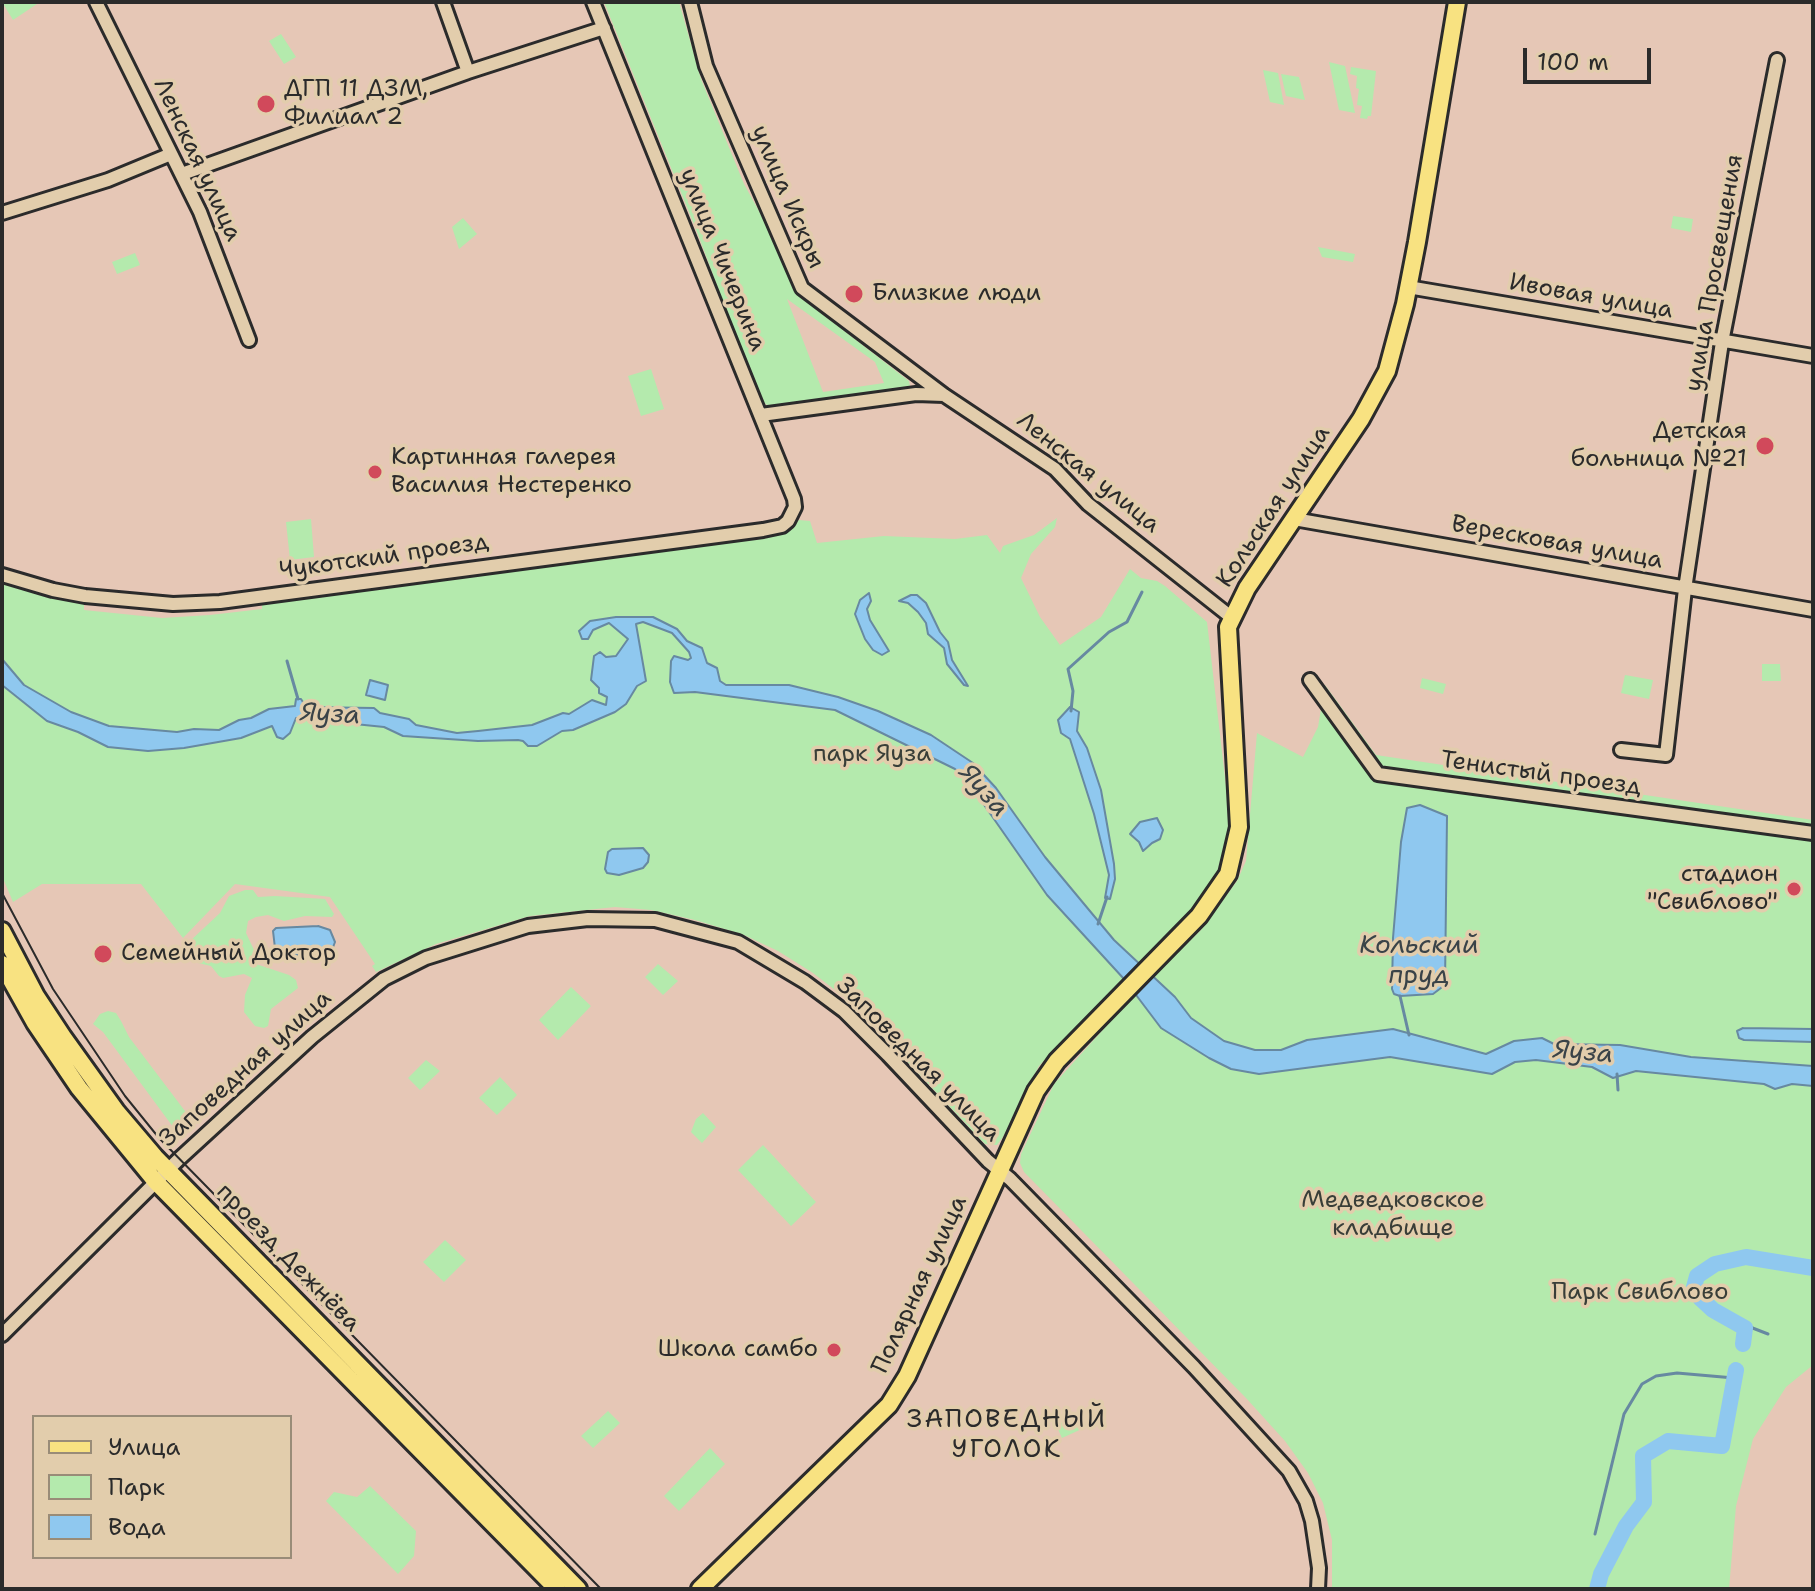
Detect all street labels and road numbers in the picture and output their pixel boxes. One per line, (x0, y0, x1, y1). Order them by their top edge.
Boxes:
street label: Ленская улица (147, 74, 247, 246)
street label: улица Искры (744, 121, 830, 273)
street label: улица Просвещения (1680, 152, 1750, 394)
street label: улица Чичерина (672, 165, 772, 355)
street label: Ивовая улица (1507, 268, 1675, 326)
street label: Ленская улица (1011, 406, 1165, 540)
street label: Кольская улица (1211, 421, 1337, 593)
street label: Вересковая улица (1449, 510, 1665, 576)
street label: Чукотский проезд (277, 528, 491, 586)
street label: Тенистый проезд (1439, 746, 1643, 802)
street label: Заповедная улица (830, 972, 1006, 1148)
street label: Заповедная улица (154, 984, 338, 1154)
street label: проезд Дежнёва (210, 1178, 366, 1338)
street label: Полярная улица (866, 1192, 974, 1378)

